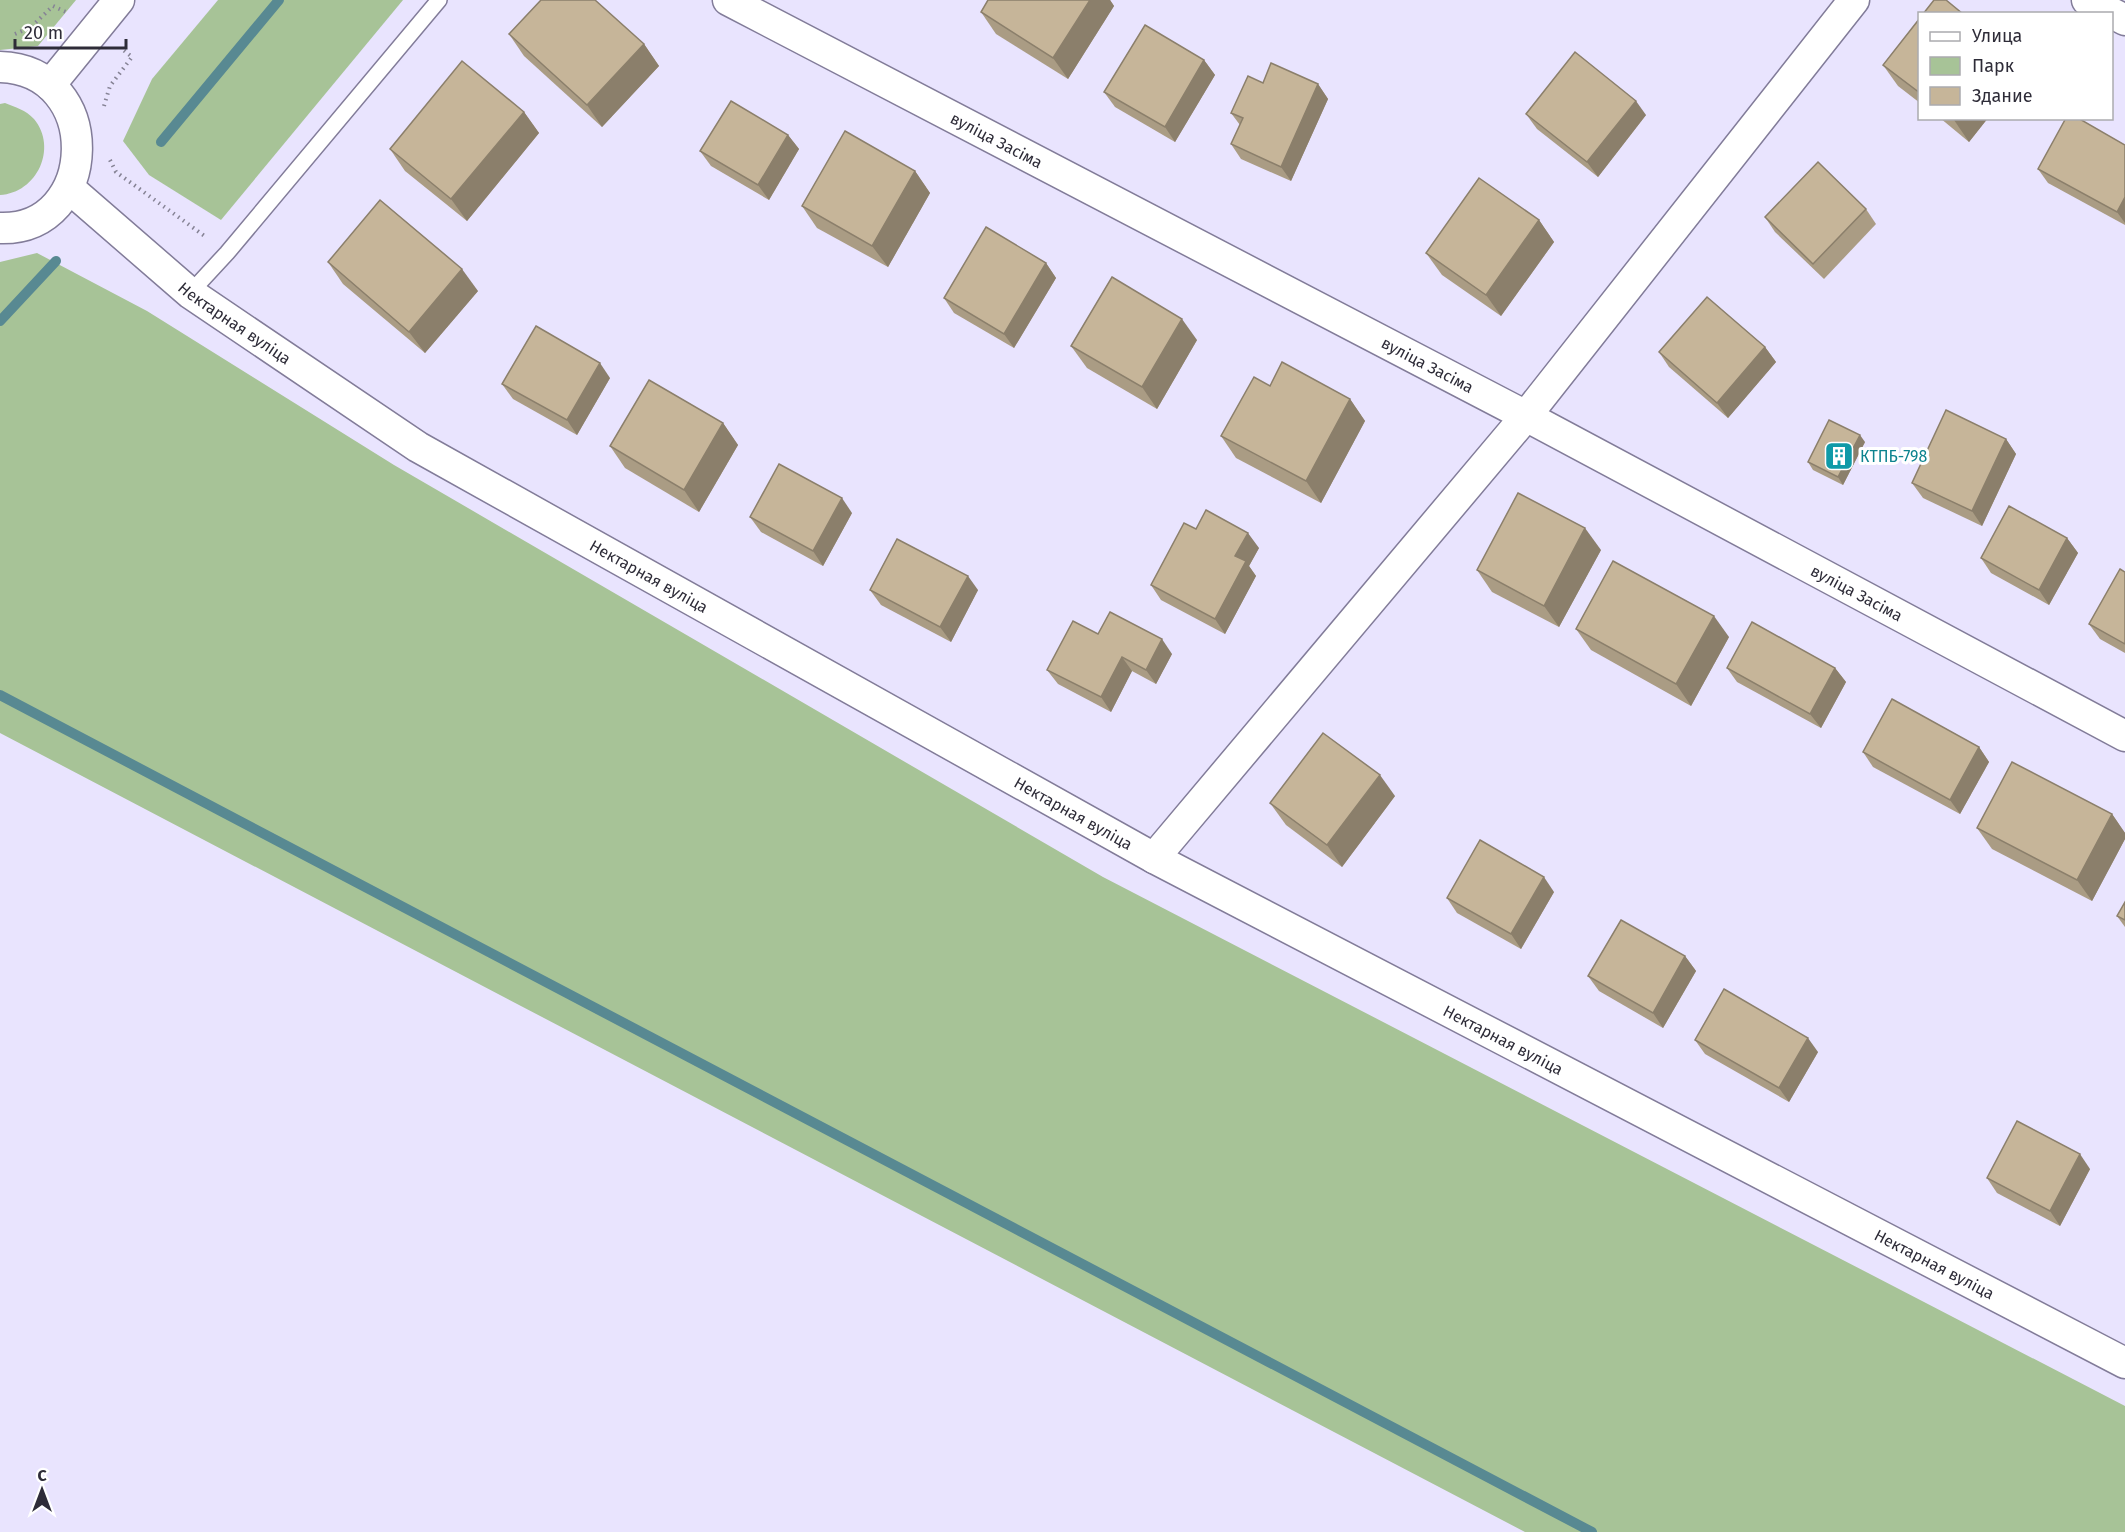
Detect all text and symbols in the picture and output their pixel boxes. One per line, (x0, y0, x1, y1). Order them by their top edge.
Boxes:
scale bar (15, 12, 126, 50)
legend (1918, 12, 2113, 120)
text: 20 m (24, 22, 63, 44)
text: Улица (1972, 25, 2022, 47)
text: Парк (1972, 55, 2015, 77)
text: Здание (1972, 85, 2033, 107)
street label: вуліца Засіма (947, 108, 1046, 172)
street label: Нектарная вуліца (174, 278, 295, 368)
street label: вуліца Засіма (1378, 333, 1477, 397)
building icon: КТПБ-798 (1823, 440, 1855, 472)
place label: КТПБ-798 (1860, 447, 1927, 466)
street label: Нектарная вуліца (587, 535, 711, 617)
street label: вуліца Засіма (1808, 560, 1906, 625)
street label: Нектарная вуліца (1011, 772, 1136, 854)
street label: Нектарная вуліца (1440, 1001, 1566, 1079)
street label: Нектарная вуліца (1871, 1225, 1998, 1303)
north arrow (12, 1460, 72, 1520)
text: С (37, 1466, 47, 1485)

